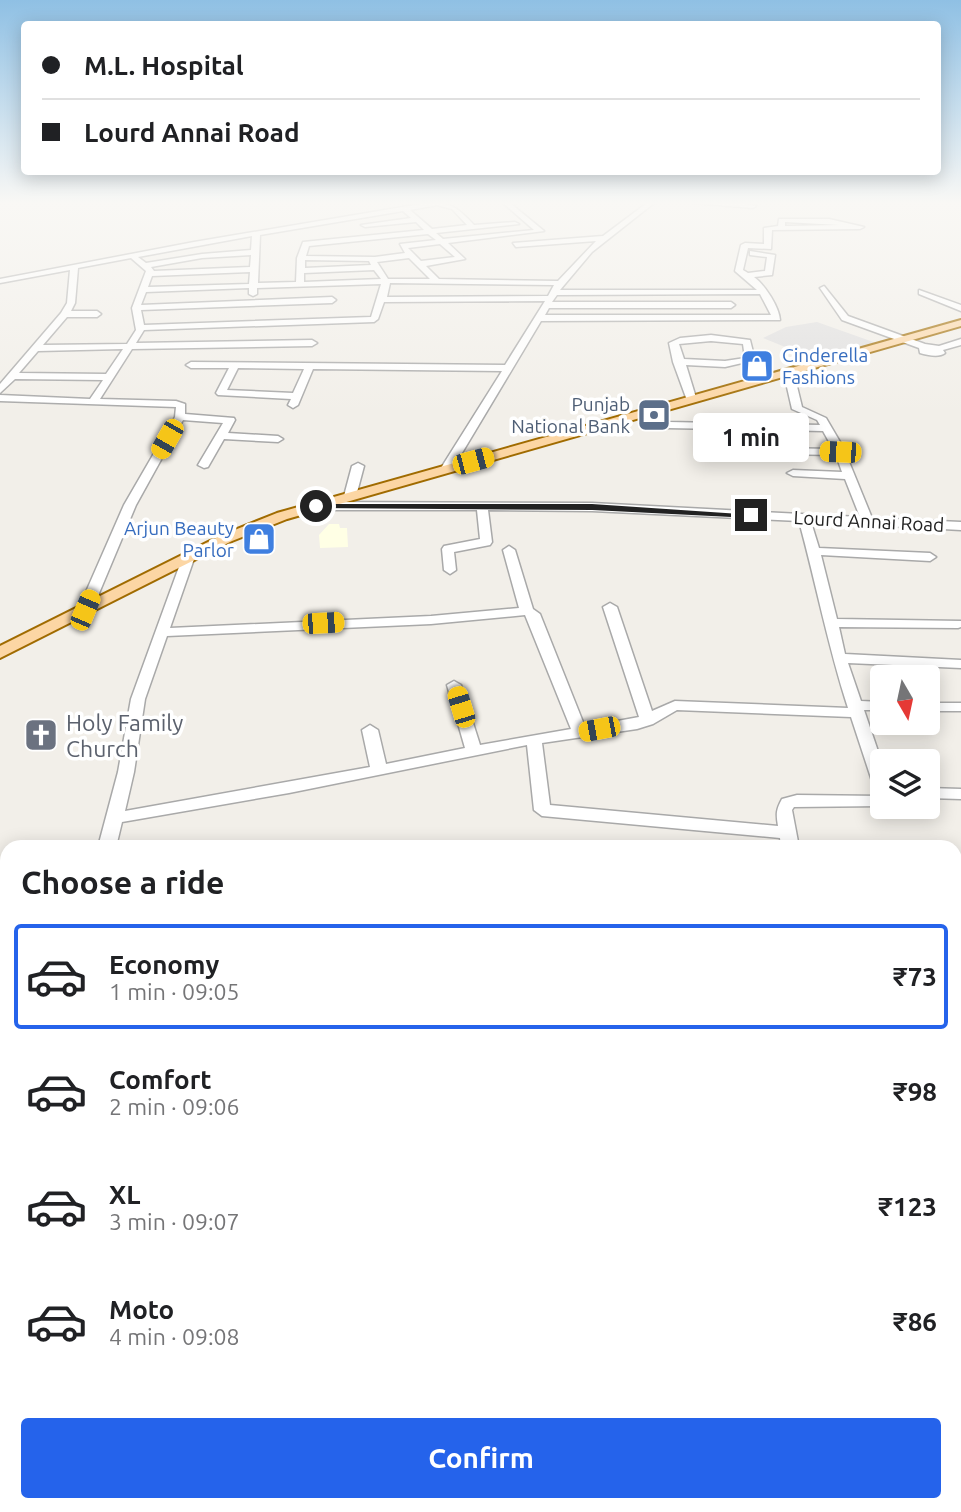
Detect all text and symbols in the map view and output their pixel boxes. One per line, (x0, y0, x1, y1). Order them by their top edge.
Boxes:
text: M.L. Hospital (84, 51, 244, 80)
text: Lourd Annai Road (84, 118, 299, 147)
place label: Cinderella Fashions (782, 344, 868, 388)
shop icon: Cinderella Fashions (738, 347, 776, 385)
place label: Punjab National Bank (511, 393, 630, 437)
bank icon: Punjab National Bank (635, 396, 673, 434)
callout: 1 min (693, 414, 809, 462)
car (148, 416, 187, 462)
text: 1 min (722, 425, 780, 450)
car (819, 441, 862, 463)
car (450, 445, 497, 477)
route start (300, 490, 332, 522)
route end (735, 499, 767, 531)
street label: Lourd Annai Road (793, 506, 945, 536)
place label: Arjun Beauty Parlor (124, 517, 234, 561)
shop icon: Arjun Beauty Parlor (240, 520, 278, 558)
car (68, 587, 103, 633)
car (302, 611, 345, 635)
north arrow (870, 665, 940, 735)
map controls (870, 665, 940, 819)
car (445, 684, 478, 730)
place label: Holy Family Church (66, 710, 183, 761)
car (577, 715, 622, 743)
church icon: Holy Family Church (22, 716, 60, 754)
button: layers (870, 749, 940, 819)
text: Choose a ride (21, 864, 224, 900)
icon: car (25, 945, 88, 1008)
text: Economy (109, 950, 219, 979)
text: ₹73 (893, 962, 937, 991)
text: 1 min · 09:05 (109, 979, 240, 1004)
icon: car (25, 1060, 88, 1123)
text: Comfort (109, 1065, 212, 1094)
text: ₹98 (893, 1077, 937, 1106)
text: 2 min · 09:06 (109, 1094, 240, 1119)
icon: car (25, 1175, 88, 1238)
text: XL (109, 1180, 140, 1209)
text: ₹123 (878, 1192, 937, 1221)
text: 3 min · 09:07 (109, 1209, 240, 1234)
icon: car (25, 1290, 88, 1353)
text: Moto (109, 1295, 174, 1324)
text: ₹86 (893, 1307, 937, 1336)
text: 4 min · 09:08 (109, 1324, 240, 1349)
button: Confirm (21, 1418, 941, 1498)

